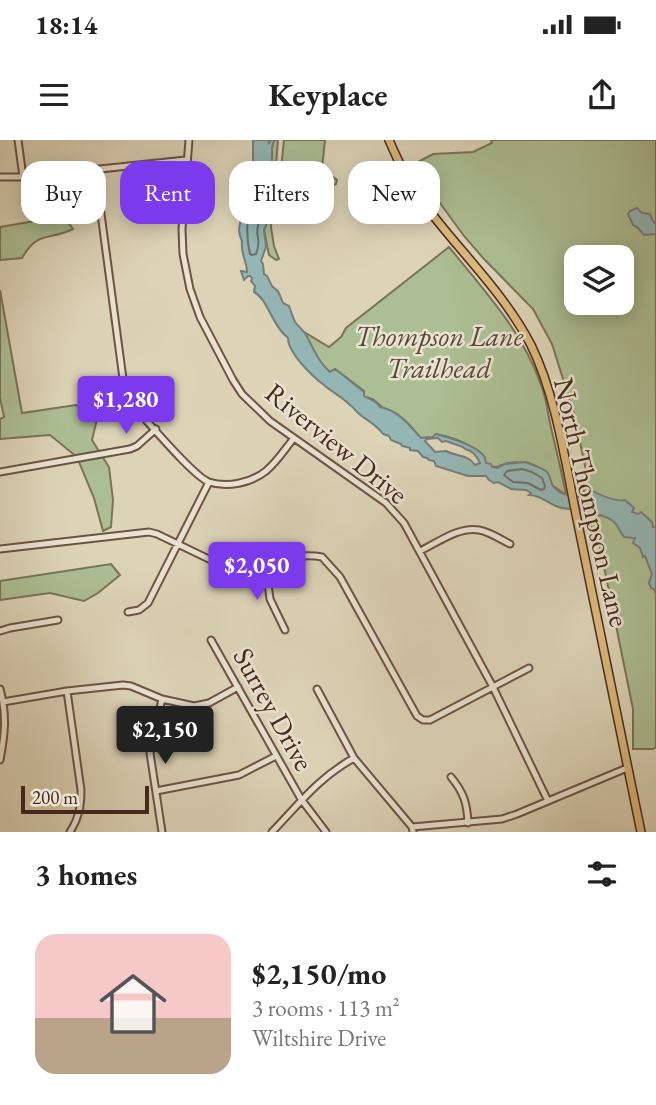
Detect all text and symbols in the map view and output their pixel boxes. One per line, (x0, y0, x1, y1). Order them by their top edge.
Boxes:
text: 18:14 (35, 8, 97, 42)
text: Keyplace (268, 74, 388, 116)
icon: menu (35, 76, 73, 114)
icon: share (583, 76, 621, 114)
chip: Buy (21, 161, 106, 224)
chip: Rent (120, 161, 215, 224)
chip: Filters (229, 161, 334, 224)
chip: New (348, 161, 440, 224)
map controls (564, 245, 634, 315)
button: layers (564, 245, 634, 315)
park label: Thompson Lane Trailhead (355, 318, 524, 386)
street label: Riverview Drive (258, 374, 416, 512)
street label: North Thompson Lane (546, 374, 638, 630)
pin: $1,280 (69, 376, 183, 436)
text: $1,280 (94, 384, 158, 414)
pin: $2,050 (200, 542, 314, 602)
text: $2,050 (225, 550, 289, 580)
street label: Surrey Drive (226, 641, 323, 777)
pin: $2,150 (108, 706, 222, 766)
text: $2,150 (133, 714, 197, 744)
scale bar (21, 783, 149, 815)
text: 200 m (32, 785, 78, 810)
text: 3 homes (35, 855, 137, 894)
icon: filters (583, 855, 621, 893)
text: $2,150/mo (252, 954, 386, 993)
icon: home (91, 962, 175, 1046)
text: 3 rooms · 113 m² (252, 993, 400, 1023)
text: Wiltshire Drive (252, 1023, 386, 1053)

